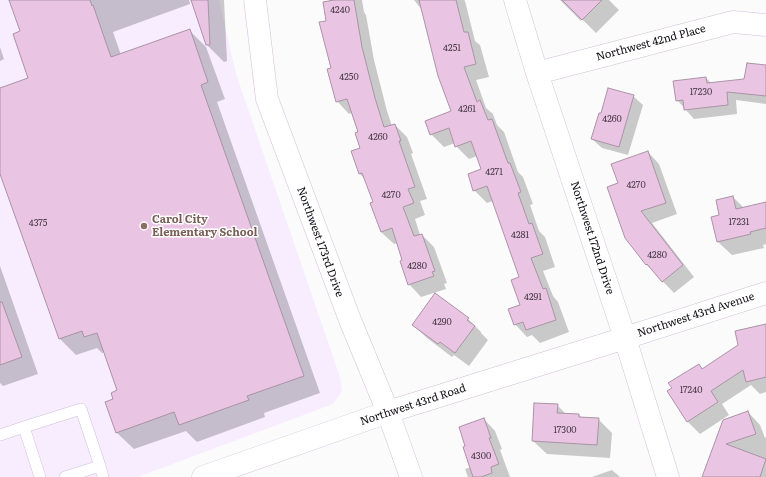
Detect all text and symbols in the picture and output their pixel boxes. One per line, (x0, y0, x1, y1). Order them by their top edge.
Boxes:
house number: 4240 (330, 5, 350, 15)
street label: Northwest 42nd Place (595, 22, 707, 64)
house number: 4251 (443, 43, 461, 53)
house number: 4250 (339, 72, 359, 82)
house number: 17230 (690, 87, 712, 97)
house number: 4261 (458, 104, 476, 114)
house number: 4260 (602, 114, 622, 124)
house number: 4260 (368, 132, 388, 142)
house number: 4271 (485, 167, 503, 177)
street label: Northwest 172nd Drive (567, 180, 617, 296)
house number: 4270 (626, 180, 646, 190)
street label: Northwest 173rd Drive (294, 185, 346, 299)
house number: 4270 (381, 190, 401, 200)
place label: Carol City Elementary School (152, 213, 257, 239)
house number: 17231 (728, 217, 750, 227)
house number: 4375 (29, 218, 47, 228)
marker: Carol City Elementary School (139, 221, 149, 231)
house number: 4281 (511, 230, 529, 240)
house number: 4280 (647, 250, 667, 260)
house number: 4280 (407, 261, 427, 271)
street label: Northwest 43rd Avenue (636, 290, 756, 340)
house number: 4291 (524, 292, 542, 302)
house number: 4290 (432, 317, 452, 327)
street label: Northwest 43rd Road (358, 382, 468, 428)
house number: 17240 (680, 385, 702, 395)
house number: 17300 (553, 425, 577, 435)
house number: 4300 (471, 451, 491, 461)

